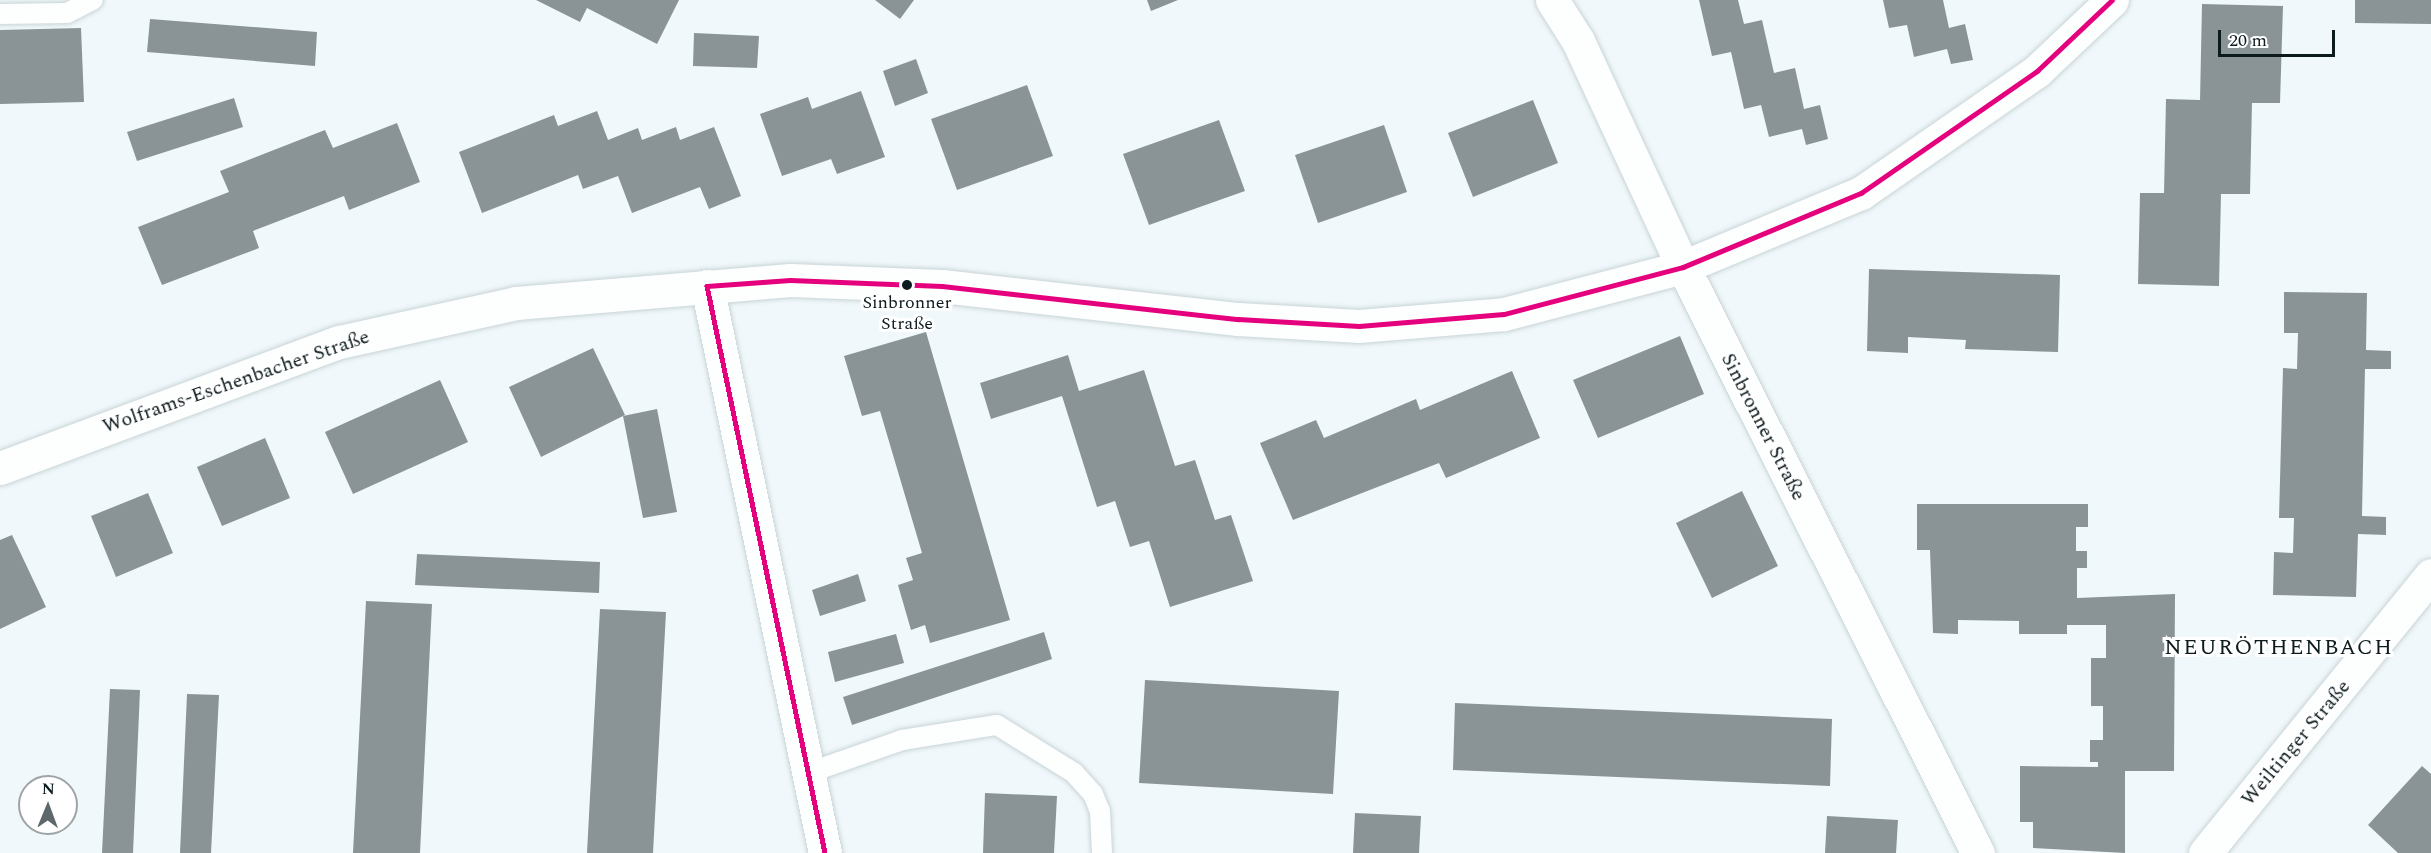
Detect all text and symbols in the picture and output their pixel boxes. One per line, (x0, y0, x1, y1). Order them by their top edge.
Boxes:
scale bar (2221, 18, 2338, 56)
text: 20 m (2229, 27, 2267, 54)
marker: Sinbronner Straße (901, 279, 913, 291)
place label: Sinbronner Straße (862, 293, 952, 336)
street label: Wolframs-Eschenbacher Straße (99, 325, 373, 439)
street label: Sinbronner Straße (1716, 349, 1810, 505)
district label: NEURÖTHENBACH (2164, 635, 2394, 661)
street label: Weiltinger Straße (2236, 675, 2356, 811)
north arrow (18, 775, 78, 835)
text: N (42, 777, 55, 801)

